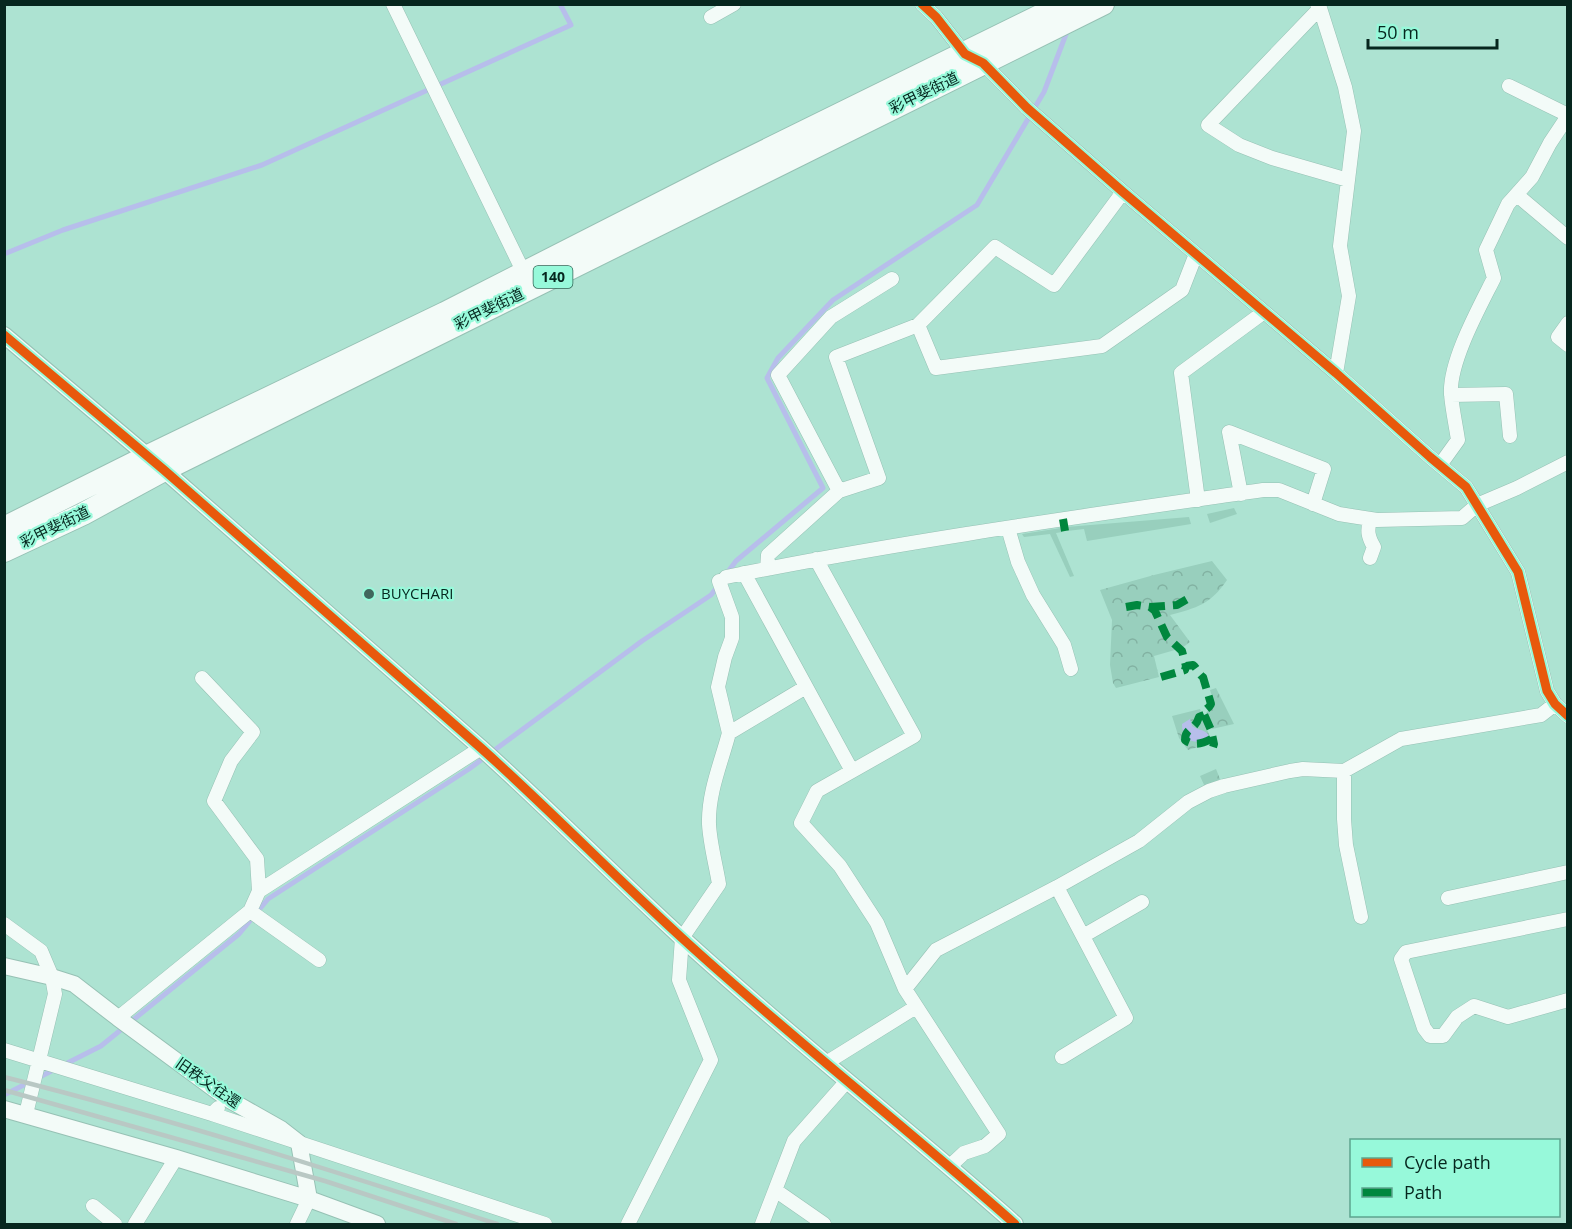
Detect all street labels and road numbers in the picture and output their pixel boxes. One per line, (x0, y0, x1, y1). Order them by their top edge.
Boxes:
street label: 彩甲斐街道 (885, 67, 962, 118)
road number: 140 (534, 266, 572, 288)
street label: 彩甲斐街道 (450, 283, 527, 334)
street label: 彩甲斐街道 (16, 501, 93, 552)
street label: 旧秩父往還 (172, 1052, 245, 1112)

